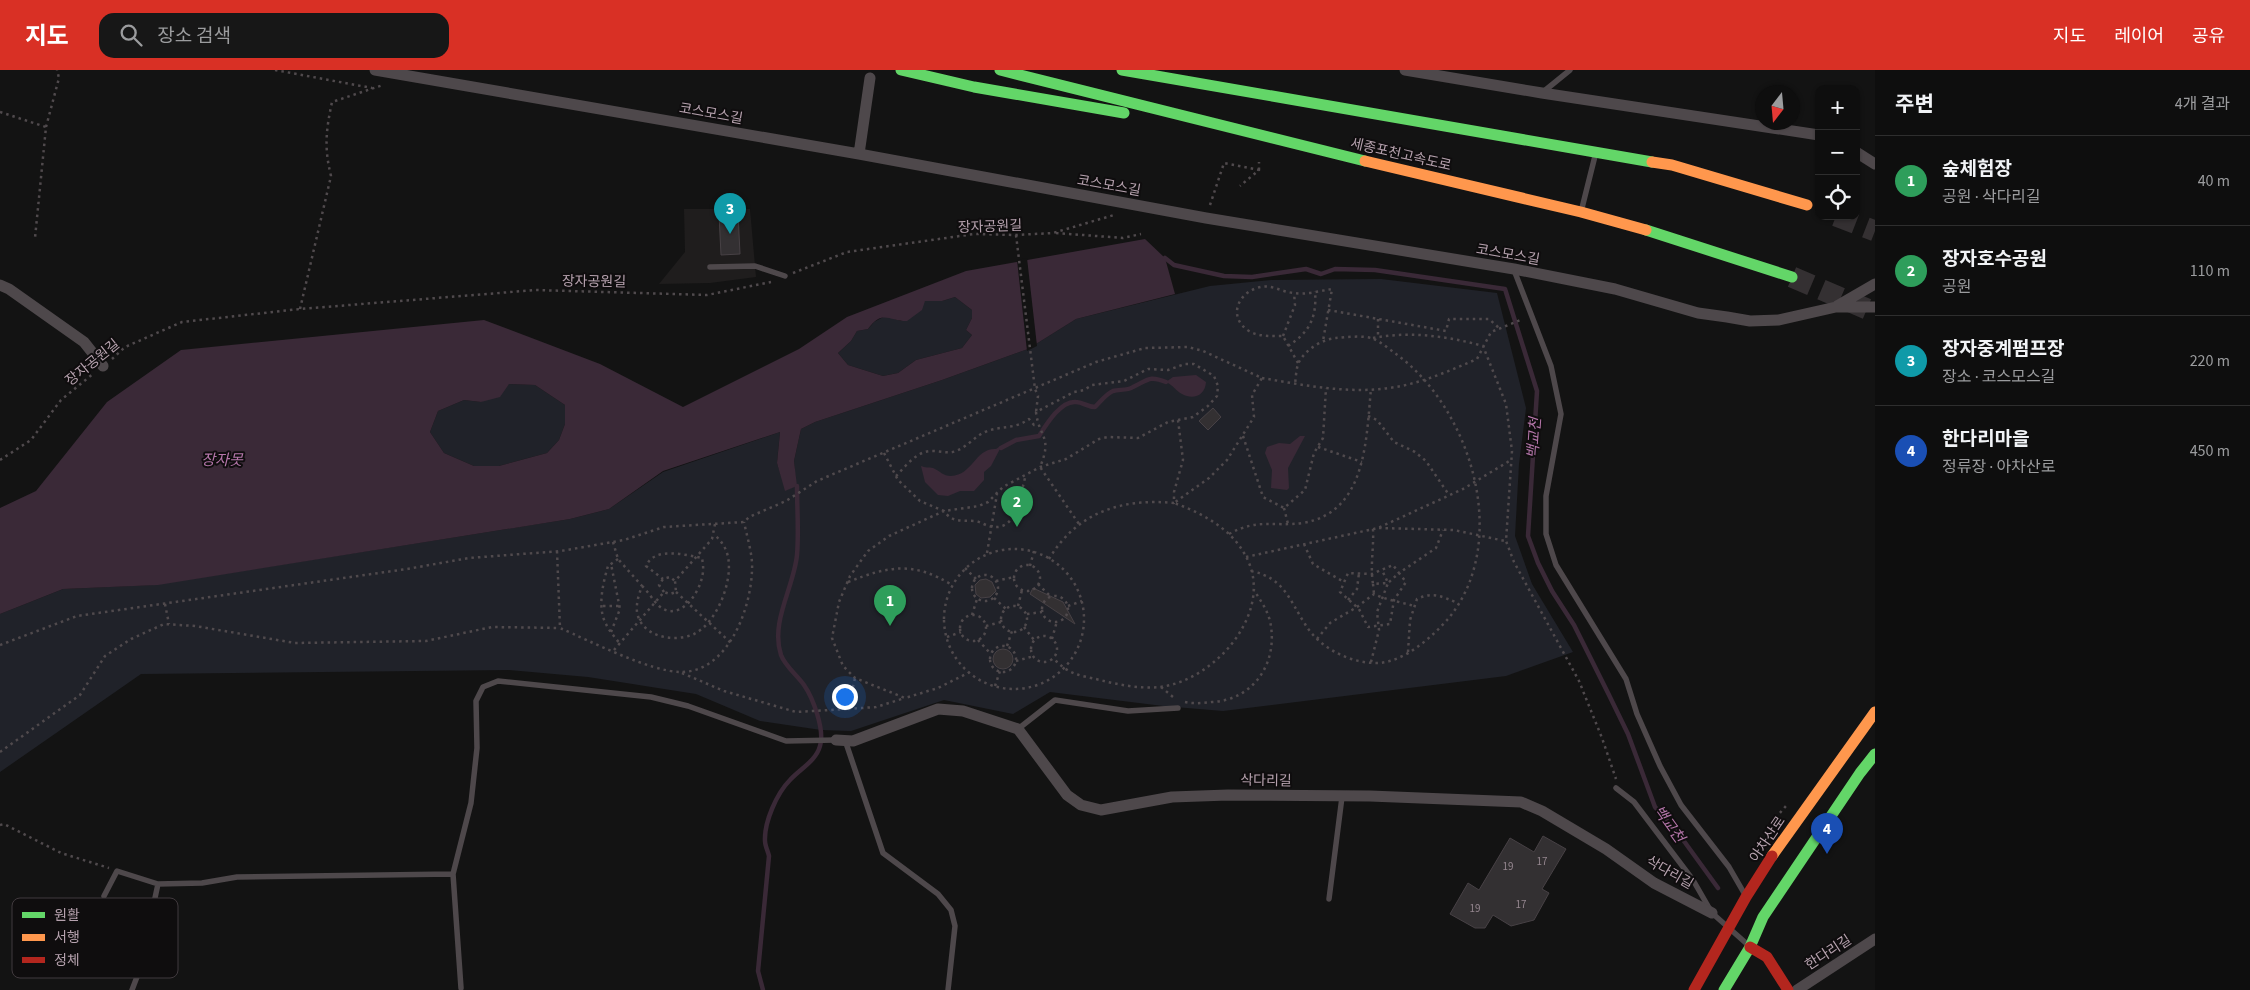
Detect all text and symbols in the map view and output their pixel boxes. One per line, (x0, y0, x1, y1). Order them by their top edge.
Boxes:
search box (99, 13, 449, 58)
text: 지도 (25, 19, 69, 54)
icon: search (117, 21, 145, 49)
text: 장소 검색 (157, 23, 231, 50)
text: 지도 (2053, 24, 2086, 49)
text: 레이어 (2114, 24, 2164, 49)
text: 공유 (2192, 24, 2225, 49)
north arrow (1755, 85, 1800, 130)
map controls (1815, 85, 1860, 220)
button: + (1815, 85, 1860, 130)
text: 주변 (1895, 89, 1934, 119)
text: 4개 결과 (2175, 93, 2230, 115)
street label: 코스모스길 (677, 99, 744, 129)
button: − (1815, 130, 1860, 175)
street label: 세종포천고속도로 (1348, 134, 1453, 176)
text: 숲체험장 (1942, 156, 2012, 183)
text: 1 (1907, 170, 1915, 192)
text: 40 m (2198, 170, 2230, 192)
street label: 코스모스길 (1075, 171, 1142, 201)
button: locate (1815, 175, 1860, 220)
text: 공원 · 삭다리길 (1942, 186, 2041, 208)
pin: 3 (714, 193, 746, 234)
street label: 장자공원길 (958, 216, 1023, 238)
street label: 코스모스길 (1474, 240, 1541, 270)
text: 장자호수공원 (1942, 246, 2047, 273)
text: 2 (1907, 260, 1915, 282)
text: 110 m (2190, 260, 2230, 282)
street label: 장자공원길 (562, 271, 626, 293)
text: 공원 (1942, 276, 1971, 298)
street label: 장자공원길 (61, 335, 124, 391)
text: 장자중계펌프장 (1942, 336, 2064, 363)
text: 3 (1907, 350, 1915, 372)
text: 220 m (2190, 350, 2230, 372)
text: 장소 · 코스모스길 (1942, 366, 2055, 388)
water label: 백교천 (1523, 414, 1547, 459)
text: 한다리마을 (1942, 426, 2029, 453)
text: 4 (1907, 440, 1915, 462)
text: 450 m (2190, 440, 2230, 462)
water label: 장자못 (201, 450, 244, 471)
text: 정류장 · 아차산로 (1942, 456, 2055, 478)
pin: 2 (1001, 486, 1033, 527)
pin: 1 (874, 585, 906, 626)
your location (832, 684, 858, 710)
street label: 삭다리길 (1240, 771, 1292, 791)
water label: 백교천 (1648, 801, 1691, 849)
street label: 아차산로 (1745, 813, 1791, 867)
pin: 4 (1811, 813, 1843, 854)
street label: 삭다리길 (1642, 851, 1697, 894)
house number: 17 (1537, 854, 1547, 869)
house number: 19 (1503, 859, 1513, 874)
house number: 17 (1516, 897, 1526, 912)
legend (12, 898, 178, 978)
house number: 19 (1470, 901, 1480, 916)
text: 원활 (54, 906, 80, 926)
text: 서행 (54, 928, 80, 948)
street label: 한다리길 (1801, 930, 1856, 975)
text: 정체 (54, 951, 80, 971)

